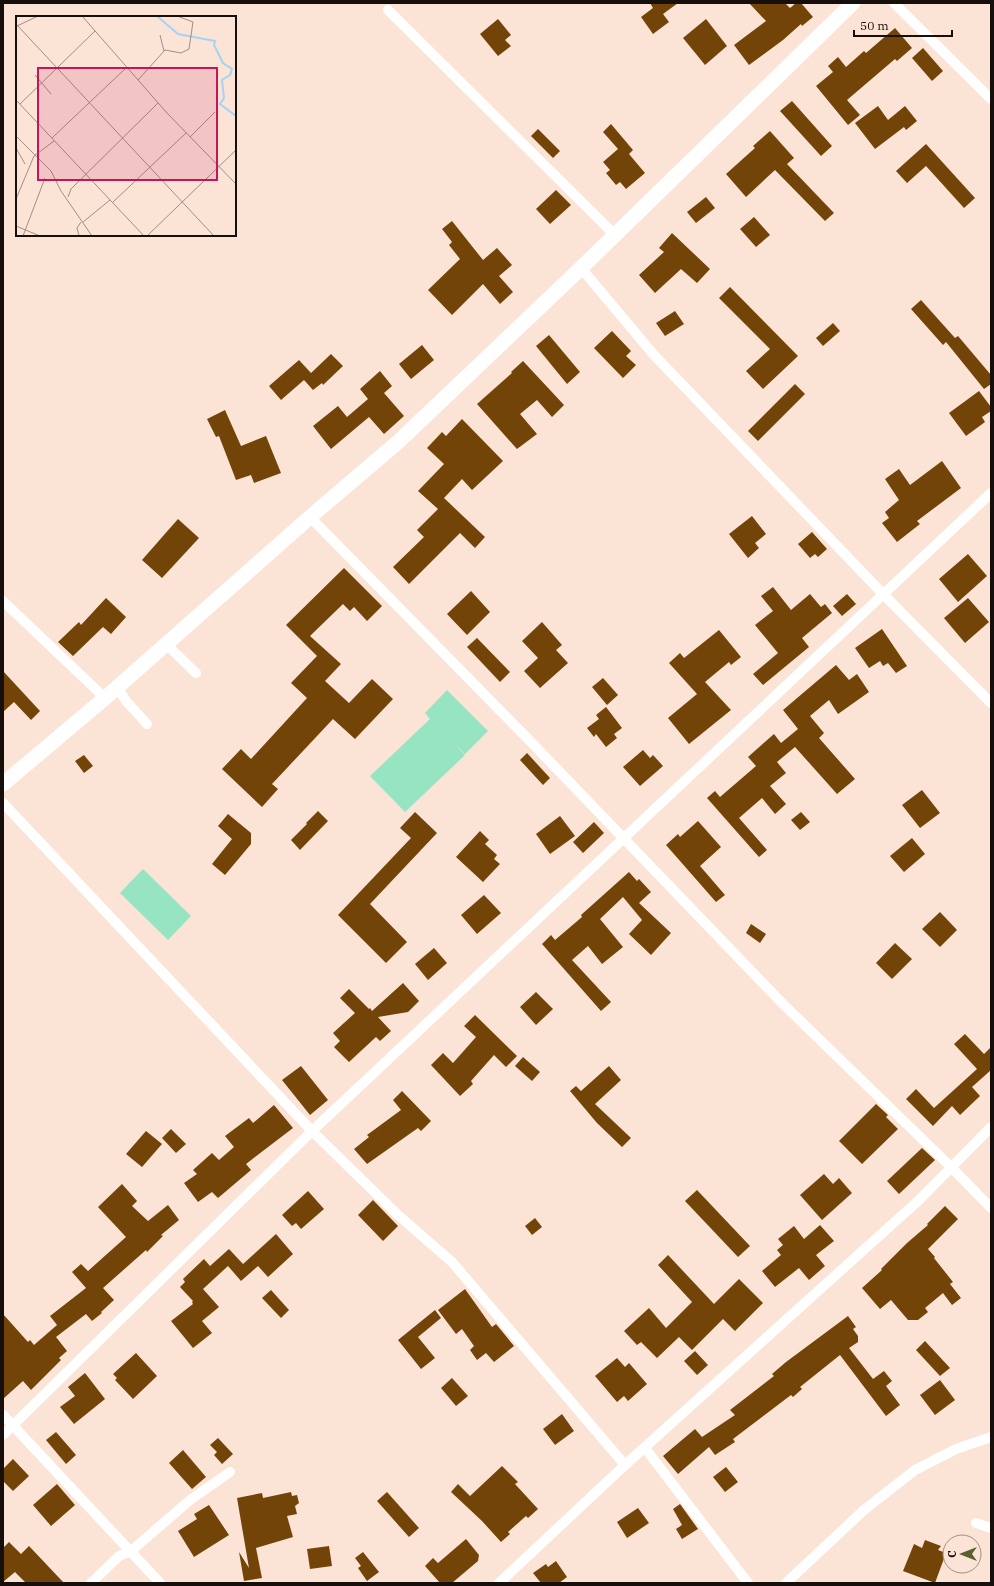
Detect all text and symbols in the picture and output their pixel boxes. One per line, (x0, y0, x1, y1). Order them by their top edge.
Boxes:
scale bar (854, 12, 952, 38)
inset map (16, 16, 236, 236)
text: 50 m (860, 18, 889, 33)
north arrow (942, 1534, 982, 1574)
text: С (945, 1550, 959, 1558)

